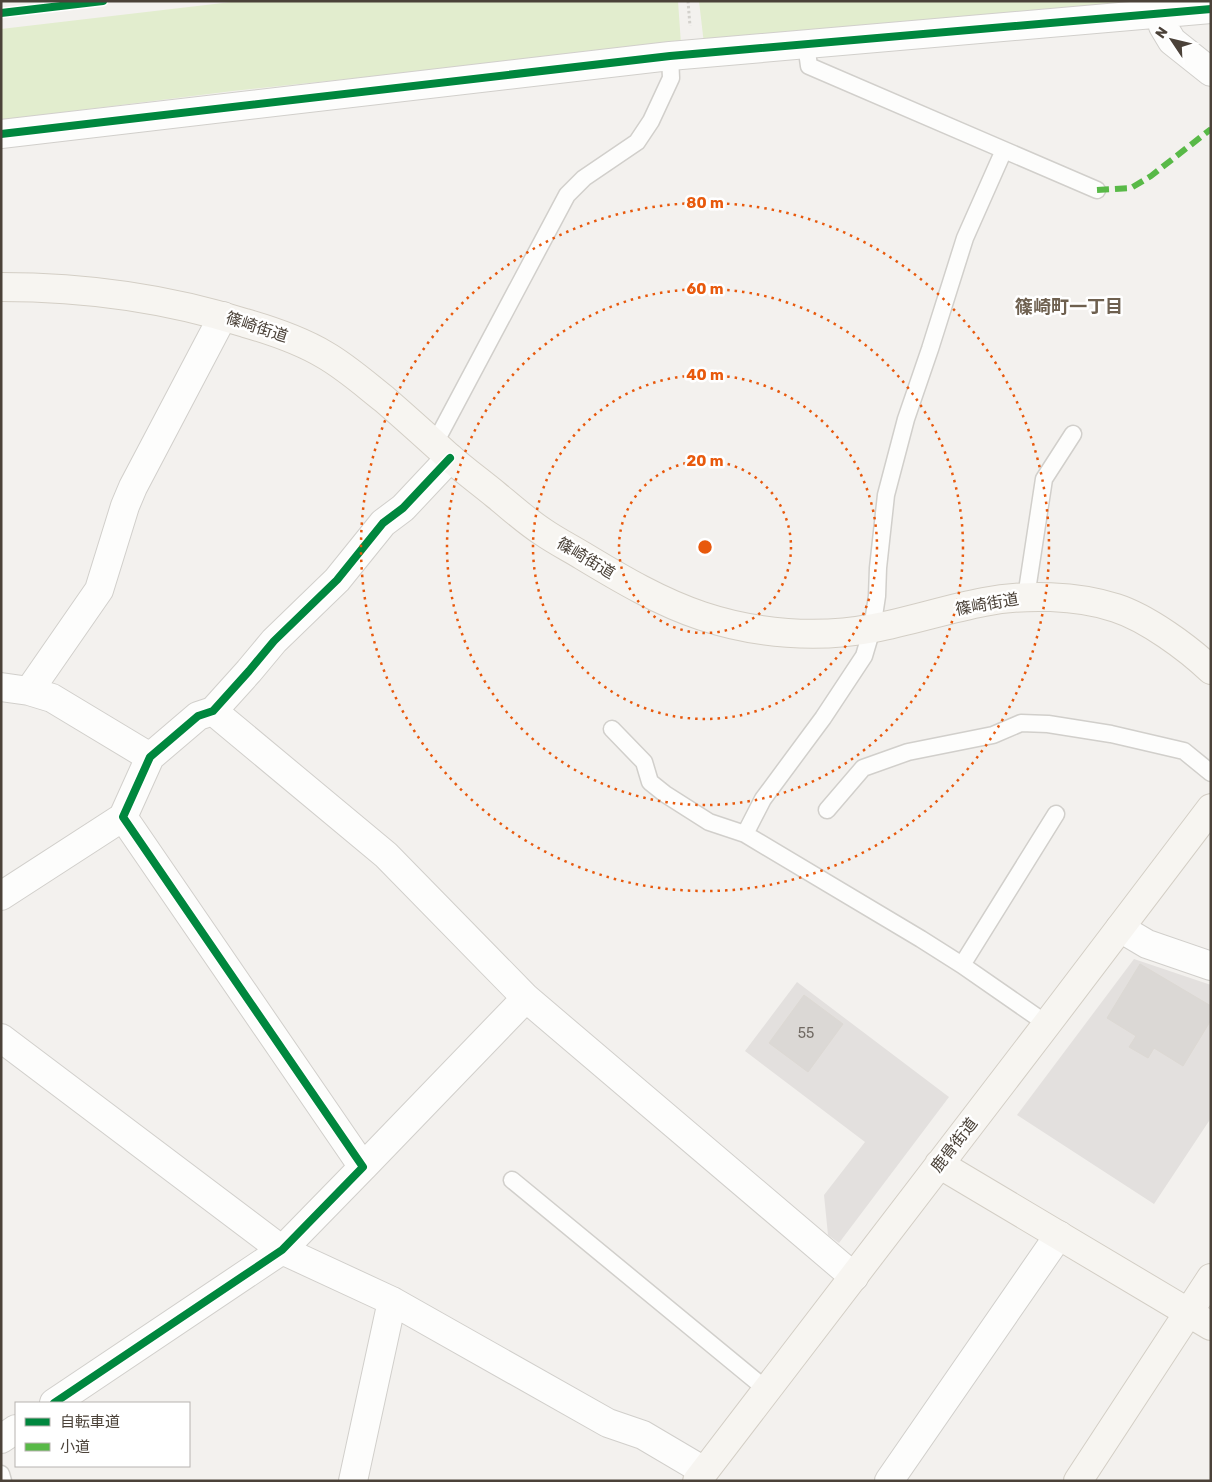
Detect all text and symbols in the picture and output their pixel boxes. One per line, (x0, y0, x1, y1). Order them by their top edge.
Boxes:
north arrow (1147, 15, 1197, 65)
text: N (1152, 24, 1172, 42)
text: 80 m (686, 194, 724, 212)
text: 60 m (687, 280, 723, 298)
district label: 篠崎町一丁目 (1015, 296, 1123, 318)
street label: 篠崎街道 (224, 308, 290, 346)
text: 40 m (686, 366, 724, 384)
text: 20 m (687, 452, 723, 470)
street label: 篠崎街道 (554, 533, 618, 583)
centre of rings (696, 538, 714, 556)
street label: 篠崎街道 (954, 589, 1020, 619)
house number: 55 (798, 1025, 814, 1042)
street label: 鹿骨街道 (927, 1114, 981, 1176)
legend (15, 1402, 190, 1467)
text: 自転車道 (60, 1413, 120, 1431)
text: 小道 (60, 1438, 90, 1456)

